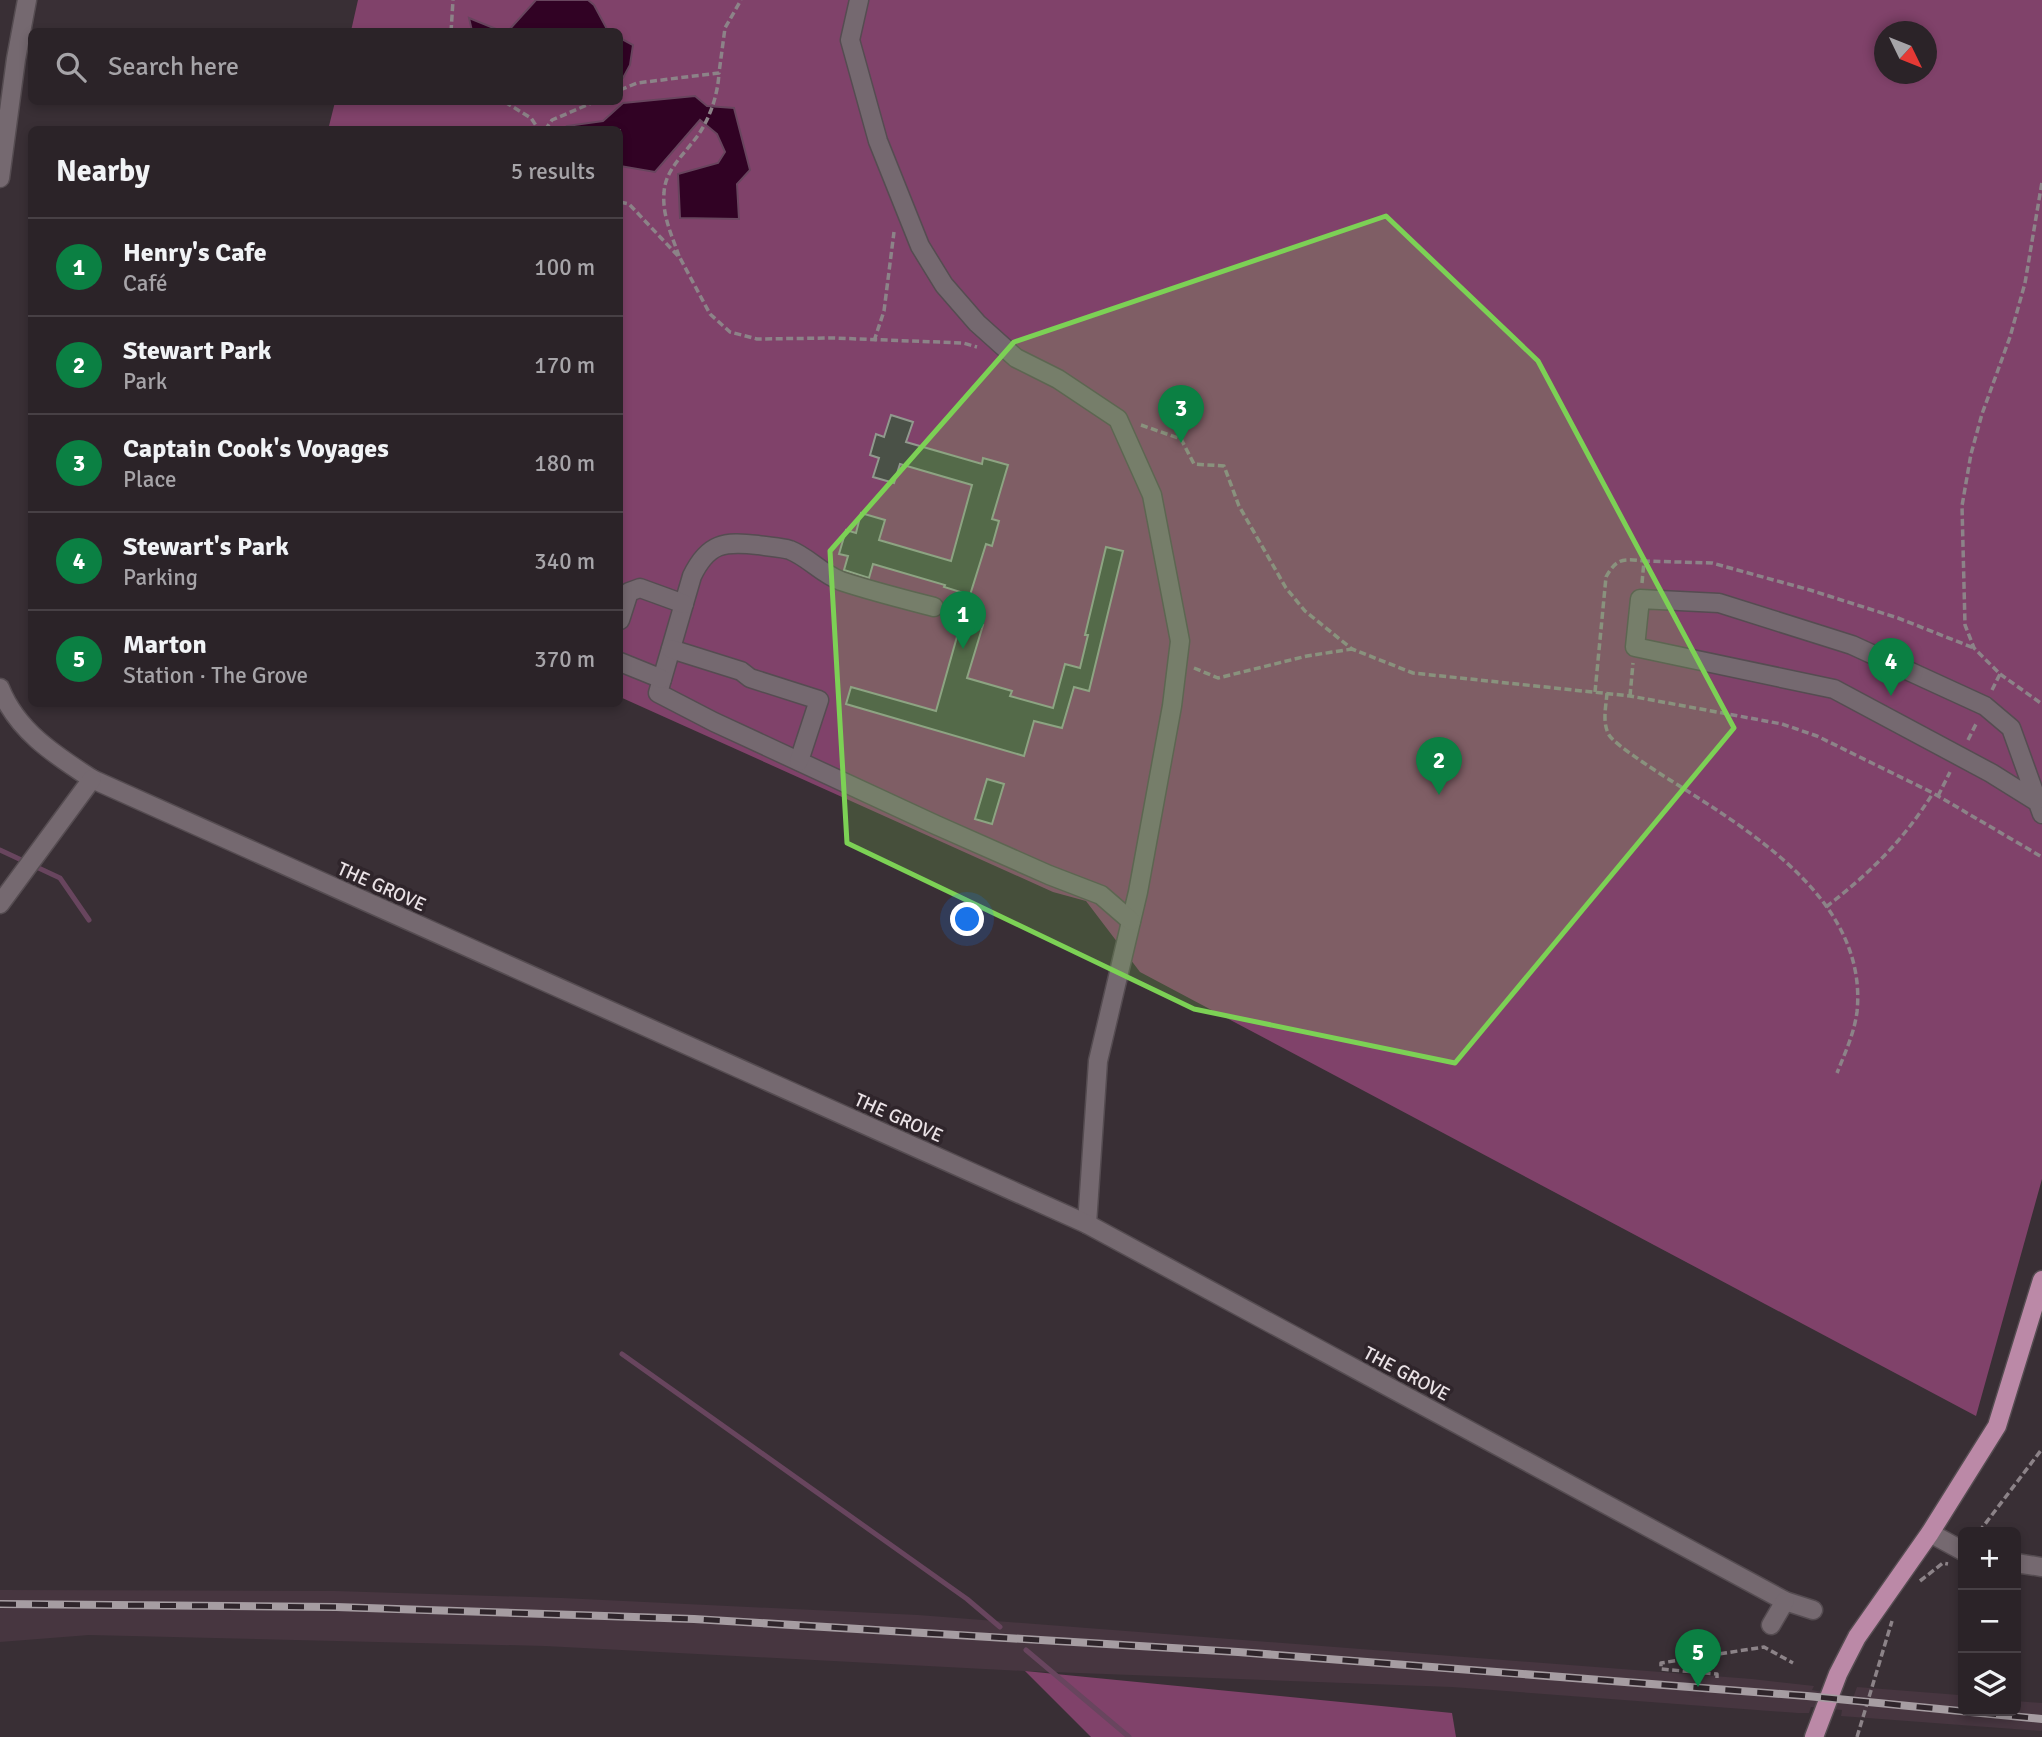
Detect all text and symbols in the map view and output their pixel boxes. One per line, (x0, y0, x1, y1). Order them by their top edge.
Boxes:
north arrow (1874, 21, 1937, 84)
search box (28, 28, 623, 105)
icon: search (52, 48, 90, 86)
text: Search here (108, 51, 239, 83)
text: Nearby (56, 153, 150, 190)
text: 5 results (511, 157, 595, 186)
text: Henry's Cafe (123, 237, 267, 269)
text: 1 (73, 253, 85, 282)
text: 100 m (534, 253, 595, 282)
text: Café (123, 269, 167, 298)
text: Stewart Park (123, 335, 271, 367)
text: 2 (73, 351, 85, 380)
text: 170 m (534, 351, 595, 380)
text: Park (123, 367, 167, 396)
pin: 3 (1158, 385, 1204, 443)
text: Captain Cook's Voyages (123, 433, 389, 465)
text: 3 (73, 449, 85, 478)
text: 180 m (534, 449, 595, 478)
text: Place (123, 465, 177, 494)
text: Stewart's Park (123, 531, 289, 563)
text: 4 (73, 547, 85, 576)
text: 340 m (534, 547, 595, 576)
text: Parking (123, 563, 198, 592)
pin: 1 (940, 591, 986, 649)
text: Marton (123, 629, 207, 661)
pin: 4 (1868, 638, 1914, 696)
text: 5 (73, 645, 85, 674)
text: 370 m (534, 645, 595, 674)
text: Station · The Grove (123, 661, 308, 690)
pin: 2 (1416, 737, 1462, 795)
street label: THE GROVE (334, 857, 430, 917)
your location (950, 902, 984, 936)
street label: THE GROVE (851, 1088, 947, 1148)
street label: THE GROVE (1359, 1341, 1454, 1407)
map controls (1958, 1527, 2021, 1716)
button: + (1958, 1527, 2021, 1590)
button: − (1958, 1590, 2021, 1653)
pin: 5 (1675, 1629, 1721, 1687)
button: layers (1958, 1653, 2021, 1716)

